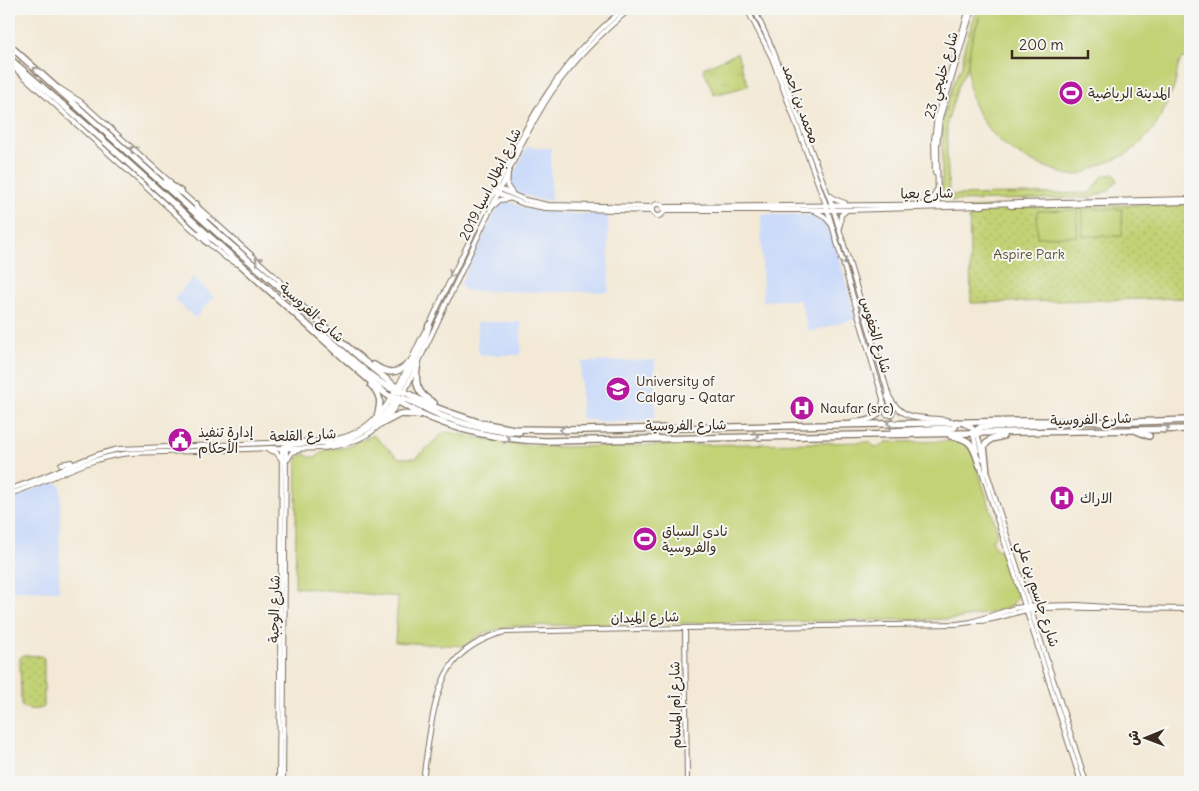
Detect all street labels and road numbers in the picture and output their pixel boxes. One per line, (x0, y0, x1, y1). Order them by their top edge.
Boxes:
street label: شارع خليجي 23 (920, 29, 966, 122)
street label: محمد بن احمد (778, 62, 824, 146)
street label: شارع أبطال اسيا 2019 (455, 125, 526, 244)
street label: شارع بعيا (900, 184, 954, 203)
street label: شارع الفروسية (275, 278, 348, 347)
street label: شارع الخفوس (856, 295, 896, 376)
street label: شارع الفروسية (1050, 409, 1132, 430)
street label: شارع الفروسية (645, 415, 727, 436)
street label: شارع القلعة (269, 424, 337, 447)
street label: شارع جاسم بن علي (1009, 539, 1064, 650)
street label: شارع الوجبة (264, 575, 285, 643)
street label: شارع الميدان (611, 607, 679, 628)
street label: شارع أم المسام (665, 661, 687, 749)

